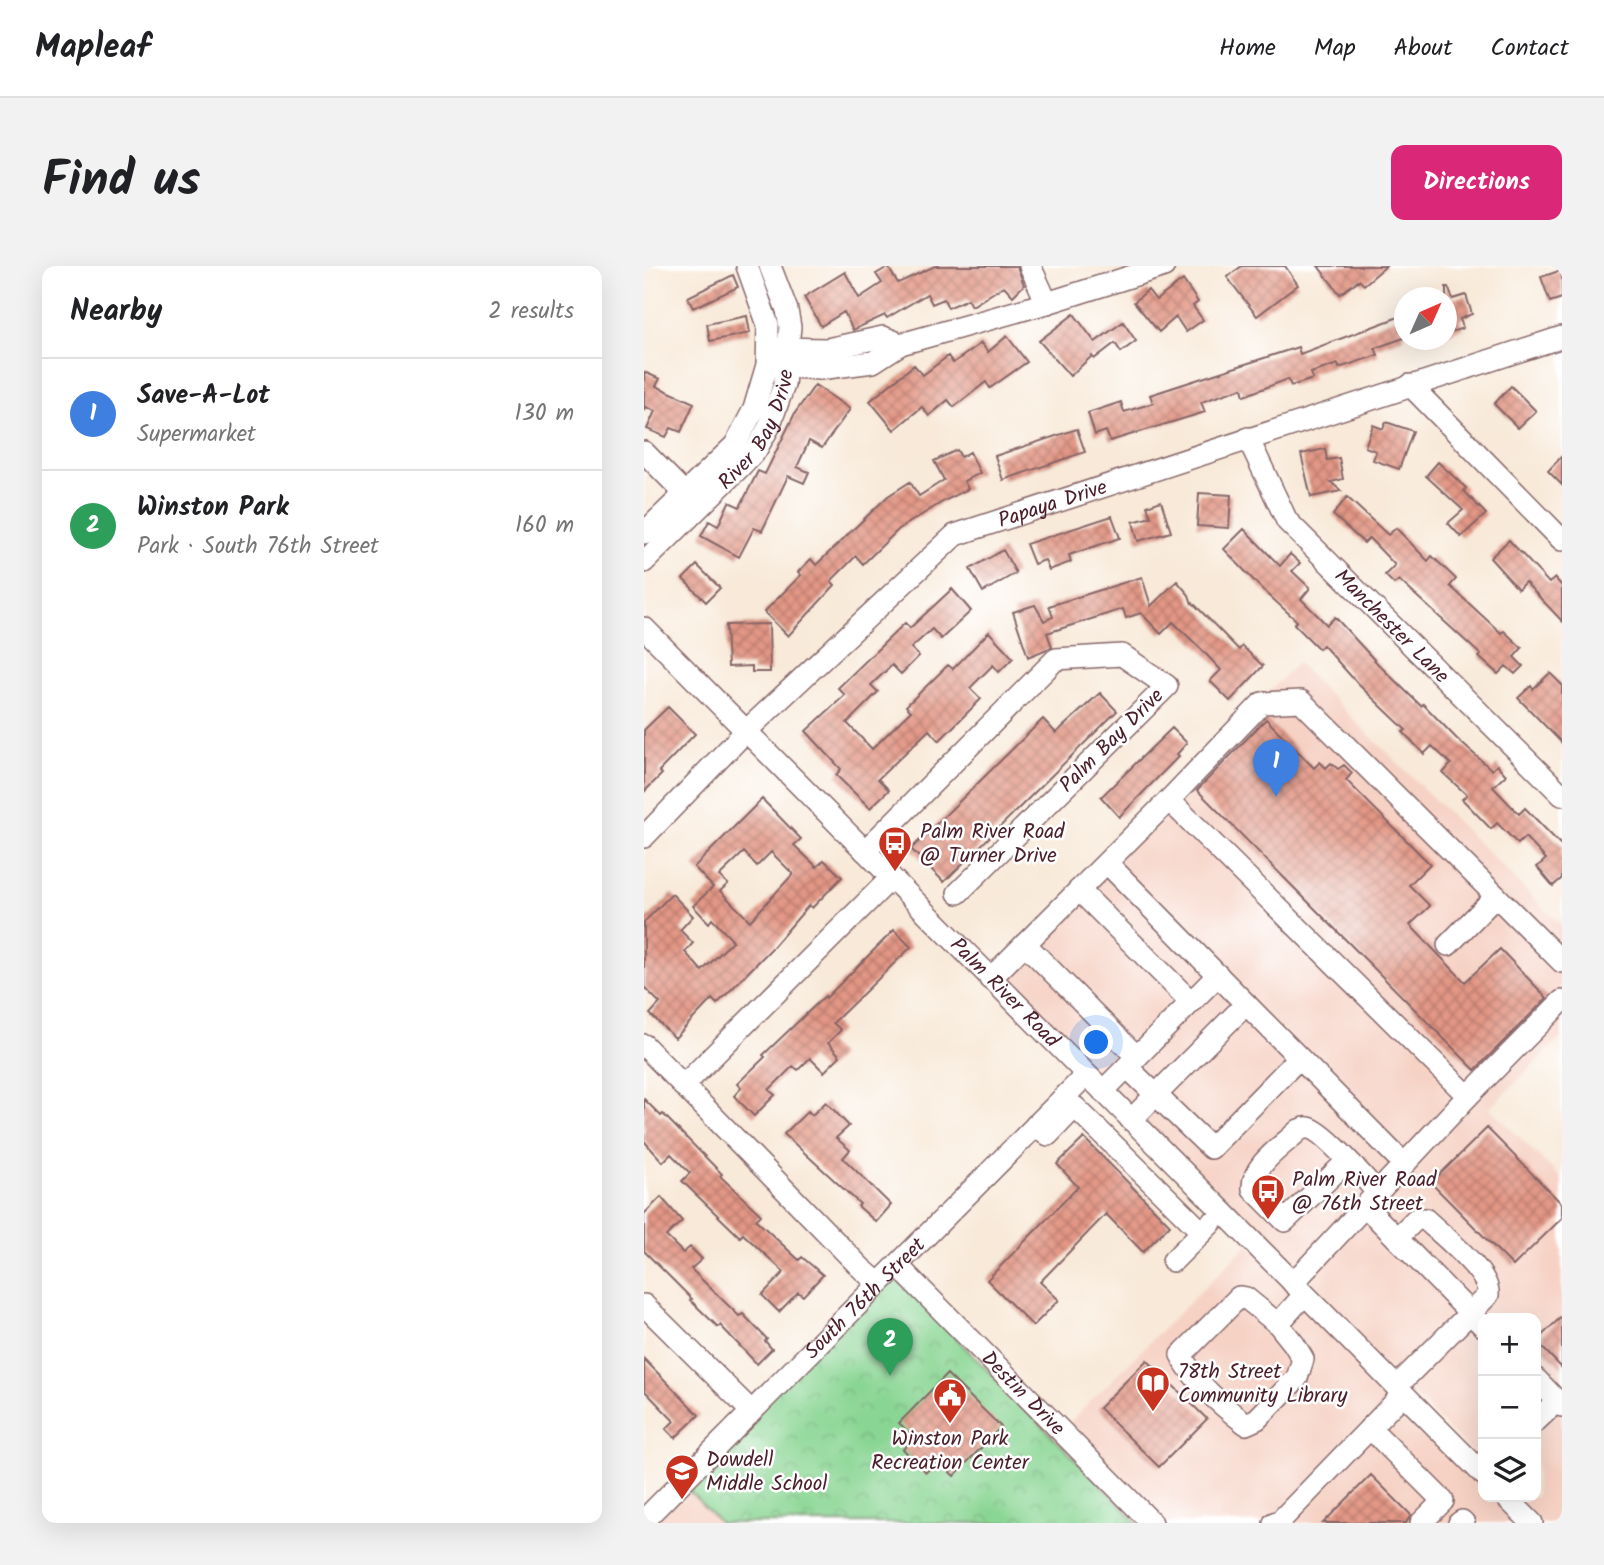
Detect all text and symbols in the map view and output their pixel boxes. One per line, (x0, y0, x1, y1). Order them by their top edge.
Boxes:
text: Mapleaf (35, 22, 151, 75)
text: Home (1219, 29, 1276, 68)
text: Map (1314, 29, 1356, 68)
text: About (1394, 29, 1452, 68)
text: Contact (1490, 29, 1569, 68)
text: Find us (42, 143, 200, 221)
button: Directions (1391, 145, 1562, 220)
north arrow (1394, 287, 1457, 350)
text: Nearby (70, 288, 162, 336)
text: 2 results (488, 294, 574, 330)
street label: River Bay Drive (711, 367, 804, 498)
text: Save-A-Lot (137, 375, 270, 417)
text: 1 (90, 396, 96, 432)
text: 130 m (515, 396, 574, 432)
text: Supermarket (137, 417, 256, 453)
street label: Papaya Drive (994, 471, 1112, 538)
text: Winston Park (137, 487, 288, 529)
text: 2 (86, 508, 100, 544)
text: 160 m (515, 508, 574, 544)
text: Park · South 76th Street (137, 529, 379, 565)
street label: Manchester Lane (1326, 562, 1457, 692)
street label: Palm Bay Drive (1052, 681, 1172, 801)
pin: 1 (1253, 739, 1299, 797)
place label: Palm River Road @ Turner Drive (920, 816, 1065, 873)
bus stop icon: Palm River Road @ Turner Drive (876, 824, 914, 873)
street label: Palm River Road (942, 930, 1067, 1057)
your location (1079, 1025, 1113, 1059)
place label: Palm River Road @ 76th Street (1292, 1164, 1437, 1221)
bus stop icon: Palm River Road @ 76th Street (1249, 1172, 1287, 1221)
street label: South 76th Street (797, 1230, 935, 1368)
map controls (1478, 1313, 1541, 1502)
button: + (1478, 1313, 1541, 1376)
pin: 2 (867, 1318, 913, 1376)
street label: Destin Drive (973, 1344, 1073, 1445)
place label: 78th Street Community Library (1178, 1356, 1347, 1413)
library icon: 78th Street Community Library (1134, 1364, 1172, 1413)
public building icon: Winston Park Recreation Center (931, 1376, 969, 1425)
button: − (1478, 1376, 1541, 1439)
place label: Winston Park Recreation Center (871, 1423, 1030, 1480)
button: layers (1478, 1439, 1541, 1502)
place label: Dowdell Middle School (706, 1444, 827, 1501)
school or university icon: Dowdell Middle School (663, 1452, 701, 1501)

